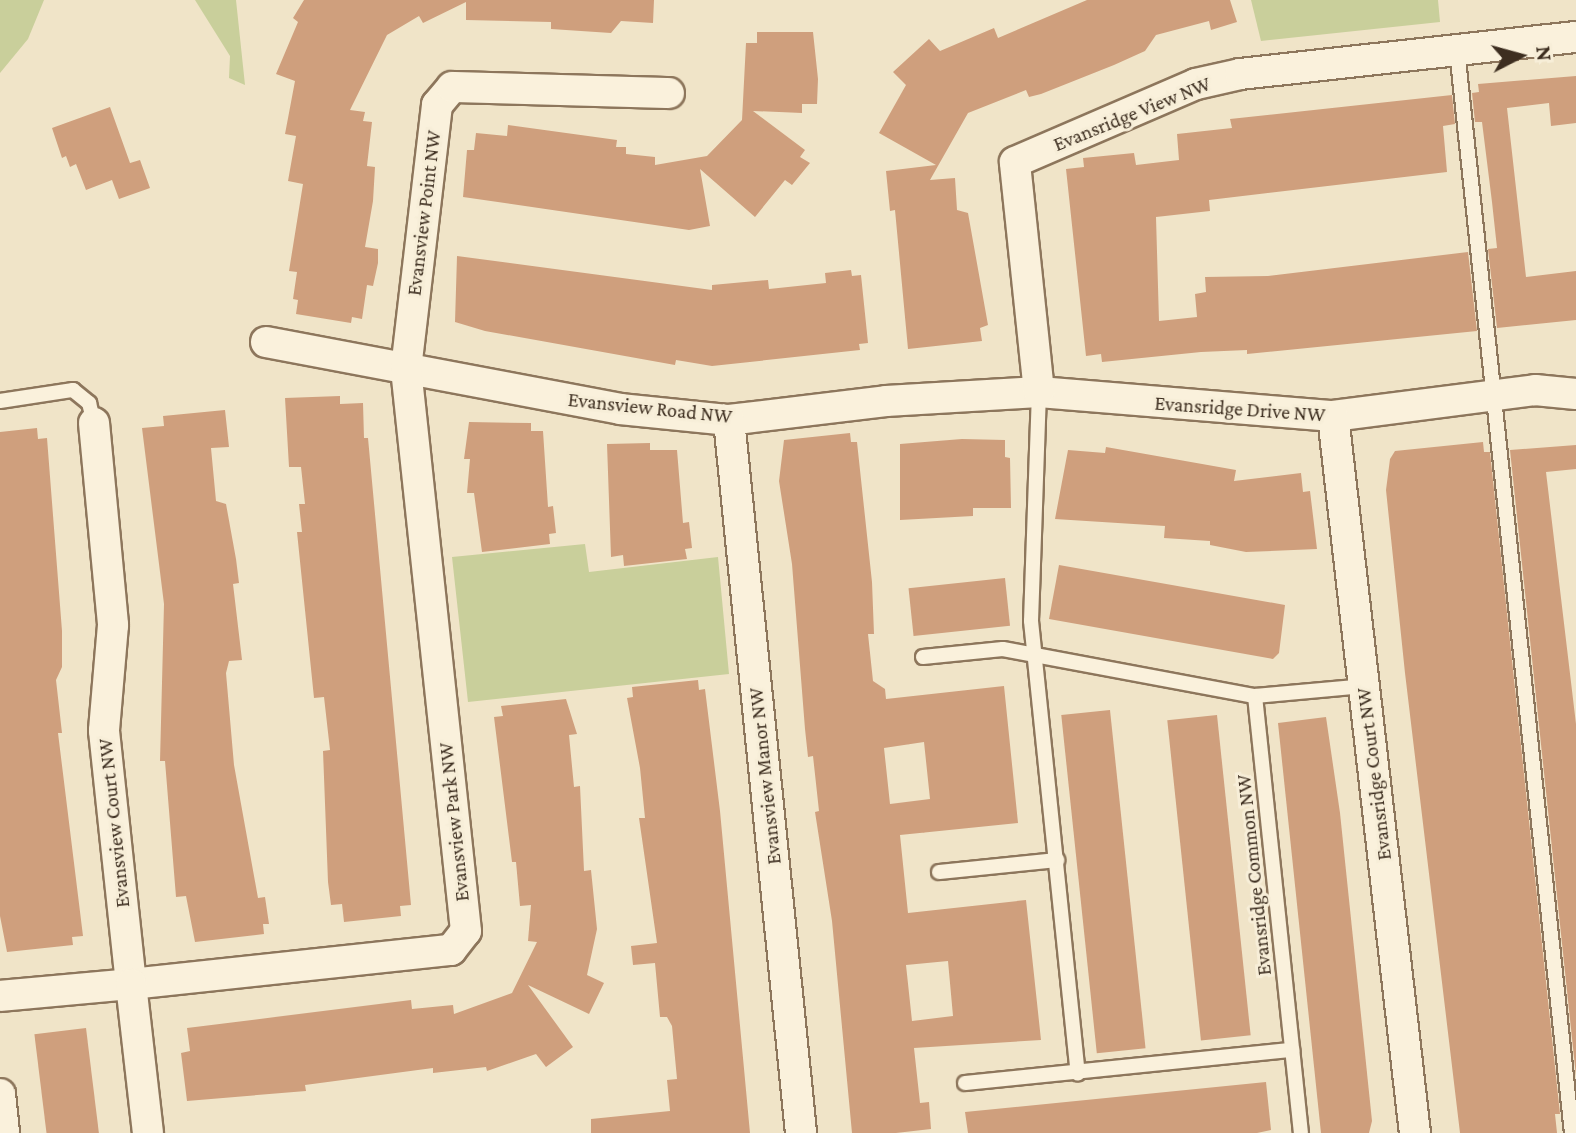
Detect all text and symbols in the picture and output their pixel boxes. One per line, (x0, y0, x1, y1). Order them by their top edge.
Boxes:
north arrow (1480, 16, 1560, 96)
text: N (1531, 45, 1558, 62)
street label: Evansridge View NW (1050, 72, 1214, 156)
street label: Evansview Point NW (402, 129, 446, 297)
street label: Evansview Road NW (567, 387, 733, 429)
street label: Evansridge Drive NW (1154, 391, 1326, 427)
street label: Evansview Manor NW (744, 686, 786, 866)
street label: Evansridge Court NW (1352, 686, 1396, 862)
street label: Evansview Court NW (93, 737, 135, 909)
street label: Evansview Park NW (434, 741, 474, 903)
street label: Evansridge Common NW (1232, 773, 1276, 977)

